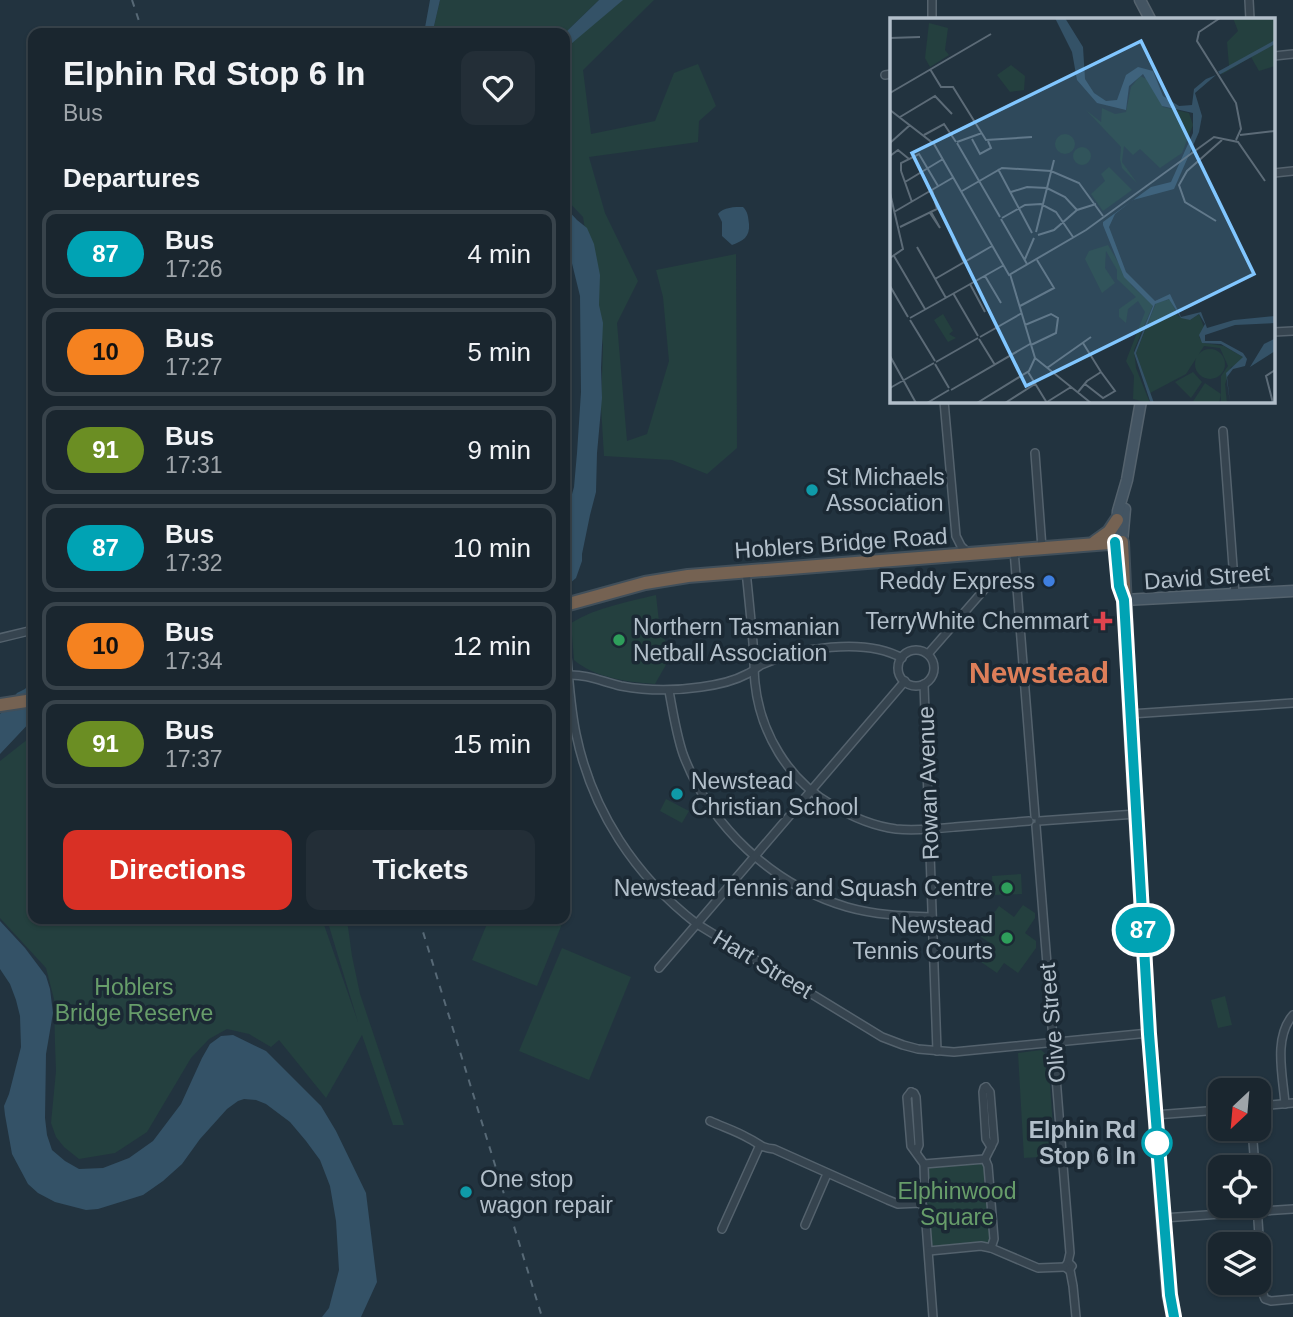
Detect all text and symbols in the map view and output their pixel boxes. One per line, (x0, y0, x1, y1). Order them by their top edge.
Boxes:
inset map (890, 18, 1276, 402)
button: heart (461, 51, 535, 125)
text: Elphin Rd Stop 6 In (63, 55, 365, 92)
text: Bus (63, 100, 103, 126)
text: Departures (63, 163, 200, 193)
text: Bus (165, 225, 214, 255)
text: 4 min (467, 239, 531, 269)
text: 87 (92, 240, 119, 267)
text: 17:26 (165, 256, 223, 282)
text: Bus (165, 323, 214, 353)
text: 5 min (467, 337, 531, 367)
text: 10 (92, 338, 119, 365)
text: 17:27 (165, 354, 223, 380)
text: Bus (165, 421, 214, 451)
text: 9 min (467, 435, 531, 465)
text: 91 (92, 436, 119, 463)
text: 17:31 (165, 452, 223, 478)
place label: St Michaels Association (826, 464, 945, 516)
marker: St Michaels Association (804, 482, 820, 498)
text: Bus (165, 519, 214, 549)
street label: Hoblers Bridge Road (734, 523, 948, 563)
text: 10 min (453, 533, 531, 563)
text: 87 (92, 534, 119, 561)
text: 17:32 (165, 550, 223, 576)
street label: David Street (1143, 560, 1272, 594)
place label: Reddy Express (879, 568, 1035, 594)
marker: Reddy Express (1041, 573, 1057, 589)
place label: TerryWhite Chemmart (865, 608, 1090, 634)
marker: TerryWhite Chemmart (1095, 613, 1111, 629)
place label: Northern Tasmanian Netball Association (633, 614, 840, 666)
text: Bus (165, 617, 214, 647)
text: 12 min (453, 631, 531, 661)
text: 10 (92, 632, 119, 659)
marker: Northern Tasmanian Netball Association (611, 632, 627, 648)
text: 17:34 (165, 648, 223, 674)
district label: Newstead (969, 656, 1109, 689)
street label: Rowan Avenue (912, 705, 944, 861)
text: Bus (165, 715, 214, 745)
text: 15 min (453, 729, 531, 759)
text: 91 (92, 730, 119, 757)
text: 17:37 (165, 746, 223, 772)
place label: Newstead Christian School (691, 768, 858, 820)
marker: Newstead Christian School (669, 786, 685, 802)
button: Directions (63, 830, 292, 910)
button: Tickets (306, 830, 535, 910)
place label: Newstead Tennis and Squash Centre (614, 875, 993, 901)
marker: Newstead Tennis and Squash Centre (999, 880, 1015, 896)
line badge: 87 (1112, 907, 1174, 953)
place label: Newstead Tennis Courts (852, 912, 993, 964)
text: 87 (1130, 916, 1156, 943)
street label: Hart Street (709, 924, 818, 1004)
marker: Newstead Tennis Courts (999, 930, 1015, 946)
street label: Olive Street (1034, 961, 1070, 1084)
park label: Hoblers Bridge Reserve (55, 974, 213, 1026)
north arrow (1208, 1078, 1270, 1141)
map controls (1208, 1078, 1271, 1295)
place label: Elphin Rd Stop 6 In (1029, 1117, 1136, 1169)
marker: Elphin Rd Stop 6 In (1142, 1128, 1172, 1158)
button: locate (1208, 1155, 1271, 1218)
place label: One stop wagon repair (479, 1166, 613, 1218)
park label: Elphinwood Square (898, 1178, 1016, 1230)
marker: One stop wagon repair (458, 1184, 474, 1200)
button: layers (1208, 1232, 1271, 1295)

